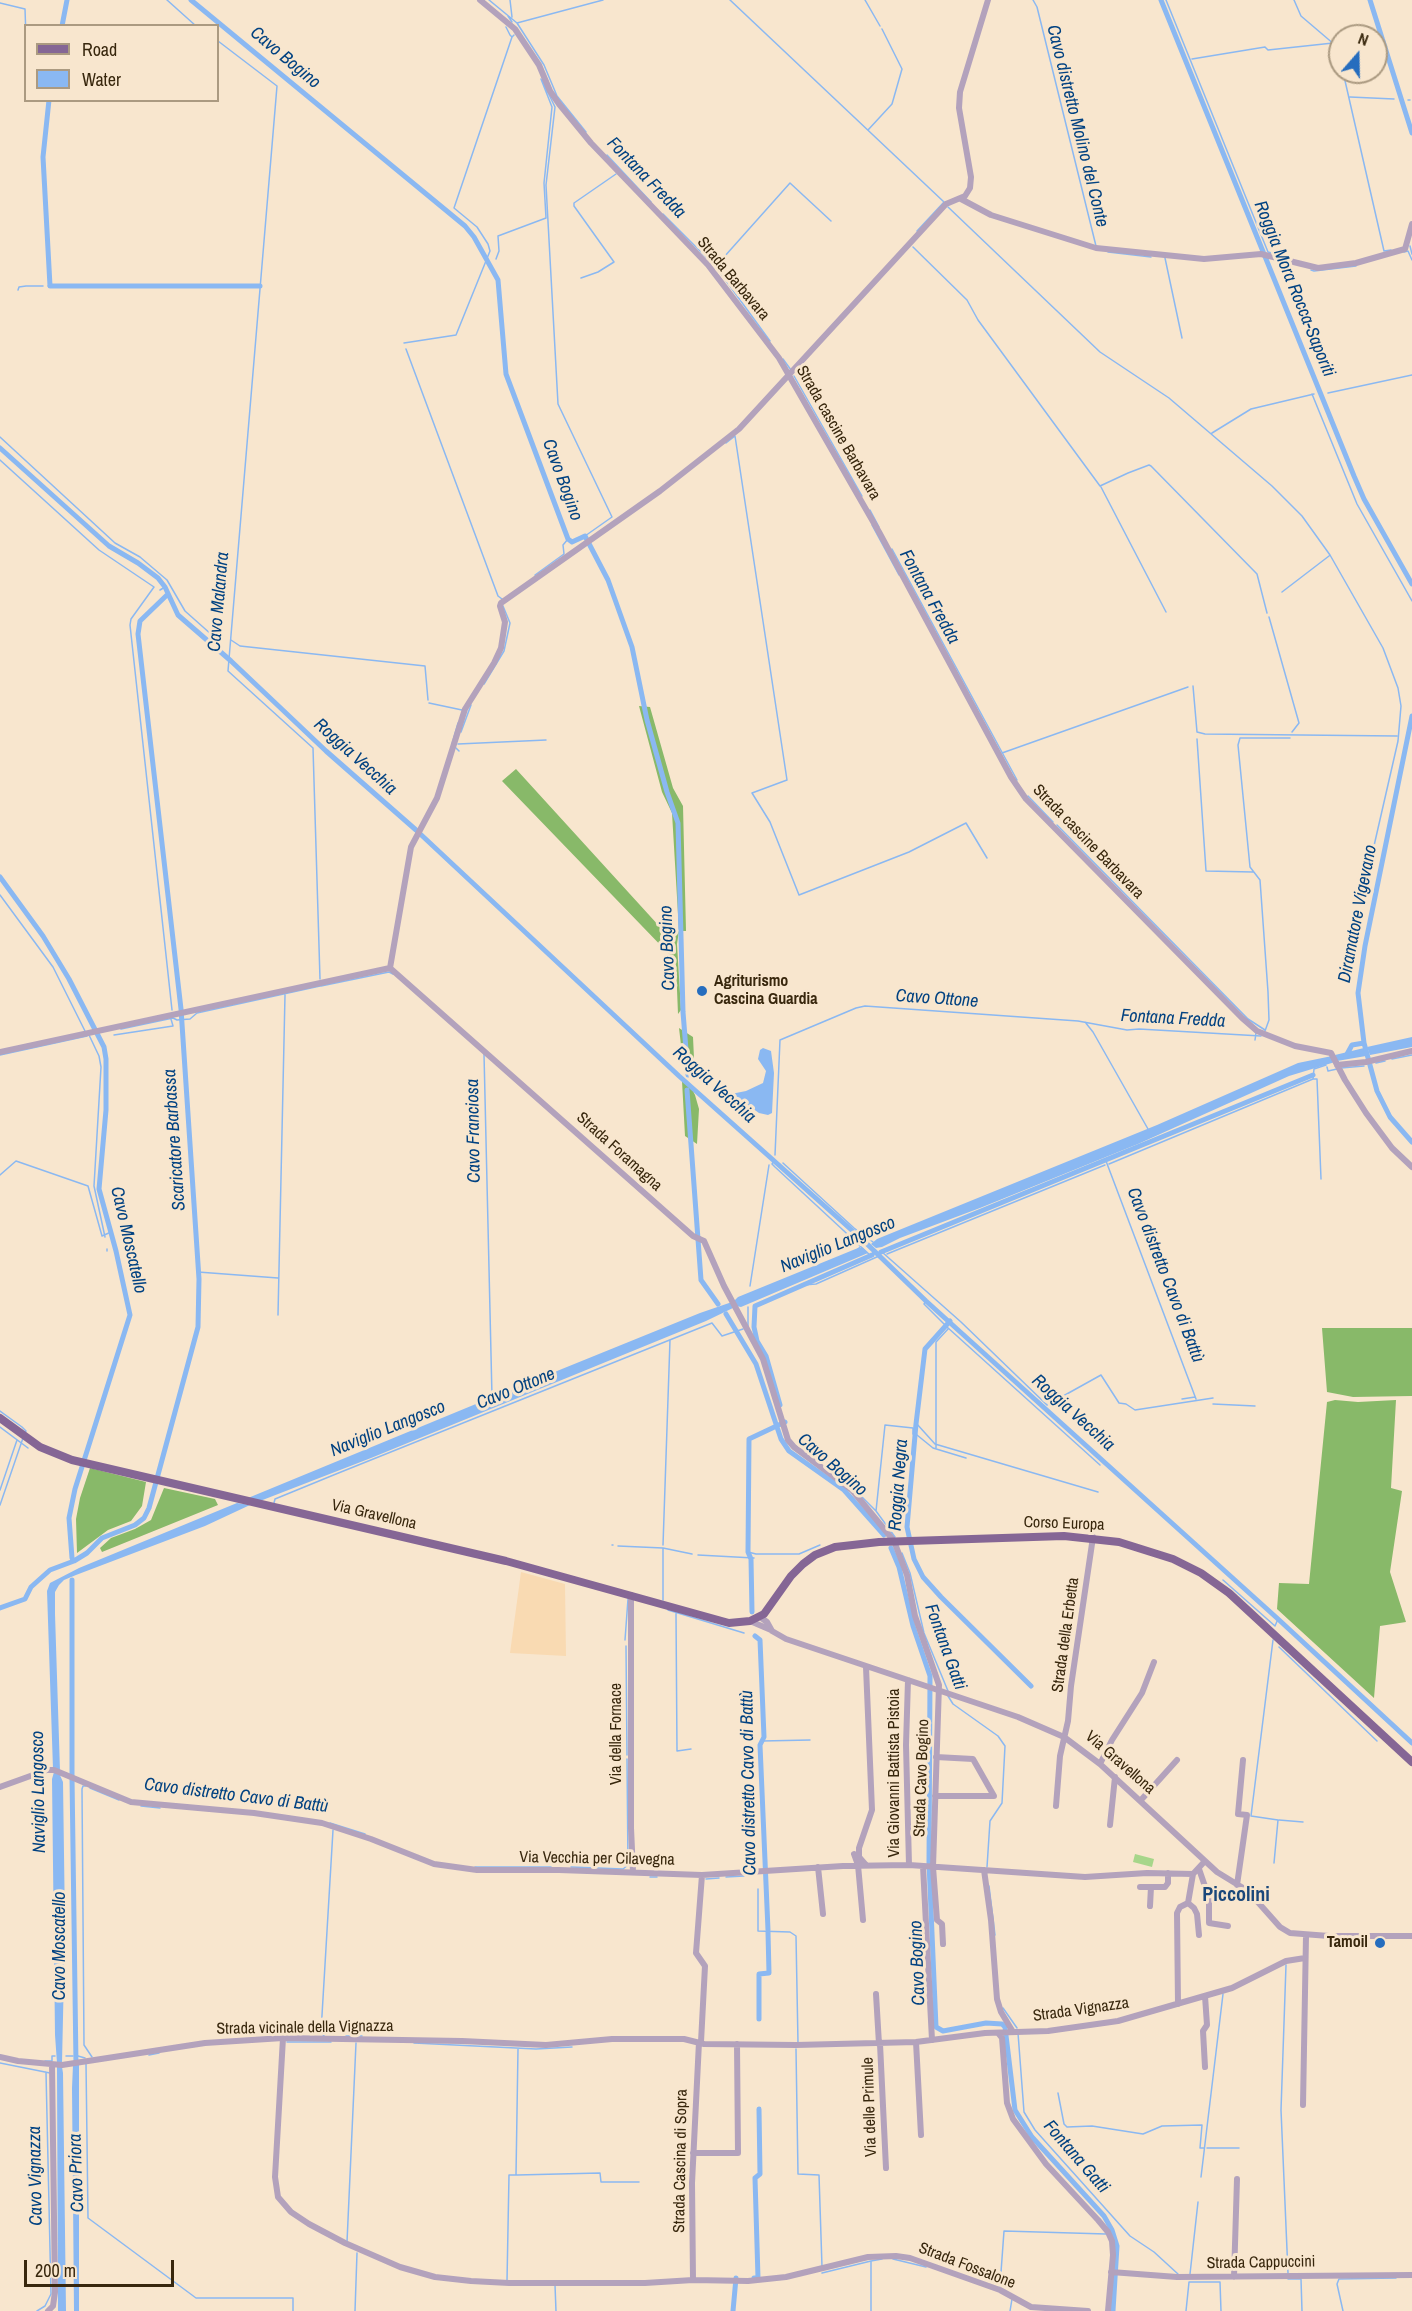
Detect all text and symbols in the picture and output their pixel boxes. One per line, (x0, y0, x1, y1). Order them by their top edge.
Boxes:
water label: Cavo Bogino (245, 22, 325, 94)
water label: Cavo distretto Molino del Conte (1041, 23, 1113, 229)
legend (24, 24, 219, 102)
north arrow (1328, 24, 1388, 84)
text: N (1355, 27, 1372, 51)
text: Road (82, 37, 117, 62)
text: Water (82, 67, 121, 92)
water label: Fontana Fredda (602, 133, 690, 223)
water label: Roggia Mora Rocca-Saporiti (1249, 198, 1339, 380)
street label: Strada Barbavara (693, 233, 773, 325)
street label: Strada cascine Barbavara (792, 363, 884, 503)
water label: Cavo Bogino (537, 436, 587, 524)
water label: Fontana Fredda (894, 546, 964, 648)
water label: Cavo Malandra (204, 551, 234, 653)
water label: Roggia Vecchia (309, 714, 401, 800)
street label: Strada cascine Barbavara (1028, 781, 1148, 903)
water label: Diramatore Vigevano (1334, 843, 1382, 985)
water label: Cavo Bogino (656, 905, 680, 991)
place label: Agriturismo Cascina Guardia (714, 972, 818, 1010)
marker: Agriturismo Cascina Guardia (695, 984, 709, 998)
water label: Cavo Ottone (895, 985, 979, 1013)
water label: Fontana Fredda (1120, 1005, 1226, 1033)
water label: Roggia Vecchia (668, 1042, 760, 1128)
water label: Scaricatore Barbassa (159, 1068, 191, 1212)
water label: Cavo Franciosa (462, 1079, 486, 1183)
street label: Strada Foramagna (572, 1108, 666, 1196)
water label: Cavo Moscatello (105, 1184, 151, 1296)
water label: Cavo distretto Cavo di Battù (1122, 1185, 1208, 1365)
water label: Naviglio Langosco (777, 1212, 899, 1278)
water label: Cavo Ottone (474, 1363, 558, 1415)
water label: Roggia Vecchia (1027, 1370, 1119, 1456)
water label: Naviglio Langosco (327, 1396, 449, 1462)
water label: Cavo Bogino (793, 1429, 871, 1501)
water label: Roggia Negra (885, 1438, 913, 1532)
street label: Via Gravellona (330, 1496, 418, 1534)
street label: Corso Europa (1023, 1513, 1105, 1535)
street label: Strada della Erbetta (1048, 1576, 1084, 1694)
water label: Fontana Gatti (920, 1601, 970, 1693)
street label: Via della Fornace (607, 1683, 627, 1785)
street label: Via Giovanni Battista Pistoia (885, 1688, 905, 1858)
water label: Cavo distretto Cavo di Battù (737, 1690, 761, 1876)
street label: Strada Cavo Bogino (910, 1719, 934, 1837)
street label: Via Gravellona (1081, 1727, 1159, 1799)
water label: Naviglio Langosco (27, 1731, 51, 1853)
water label: Cavo distretto Cavo di Battù (143, 1774, 329, 1818)
street label: Via Vecchia per Cilavegna (519, 1848, 675, 1870)
district label: Piccolini (1202, 1884, 1270, 1908)
water label: Cavo Moscatello (49, 1891, 71, 2001)
water label: Cavo Bogino (906, 1920, 930, 2006)
place label: Tamoil (1327, 1933, 1368, 1953)
marker: Tamoil (1373, 1936, 1387, 1950)
street label: Strada Vignazza (1032, 1994, 1130, 2026)
street label: Strada vicinale della Vignazza (216, 2017, 394, 2039)
street label: Via delle Primule (859, 2057, 881, 2157)
street label: Strada Cascina di Sopra (670, 2089, 692, 2233)
water label: Fontana Gatti (1038, 2116, 1114, 2198)
water label: Cavo Vignazza (24, 2126, 48, 2226)
water label: Cavo Priora (65, 2133, 89, 2213)
street label: Strada Fossalone (916, 2239, 1018, 2293)
scale bar (27, 2248, 177, 2286)
street label: Strada Cappuccini (1207, 2252, 1315, 2274)
text: 200 m (35, 2258, 76, 2283)

